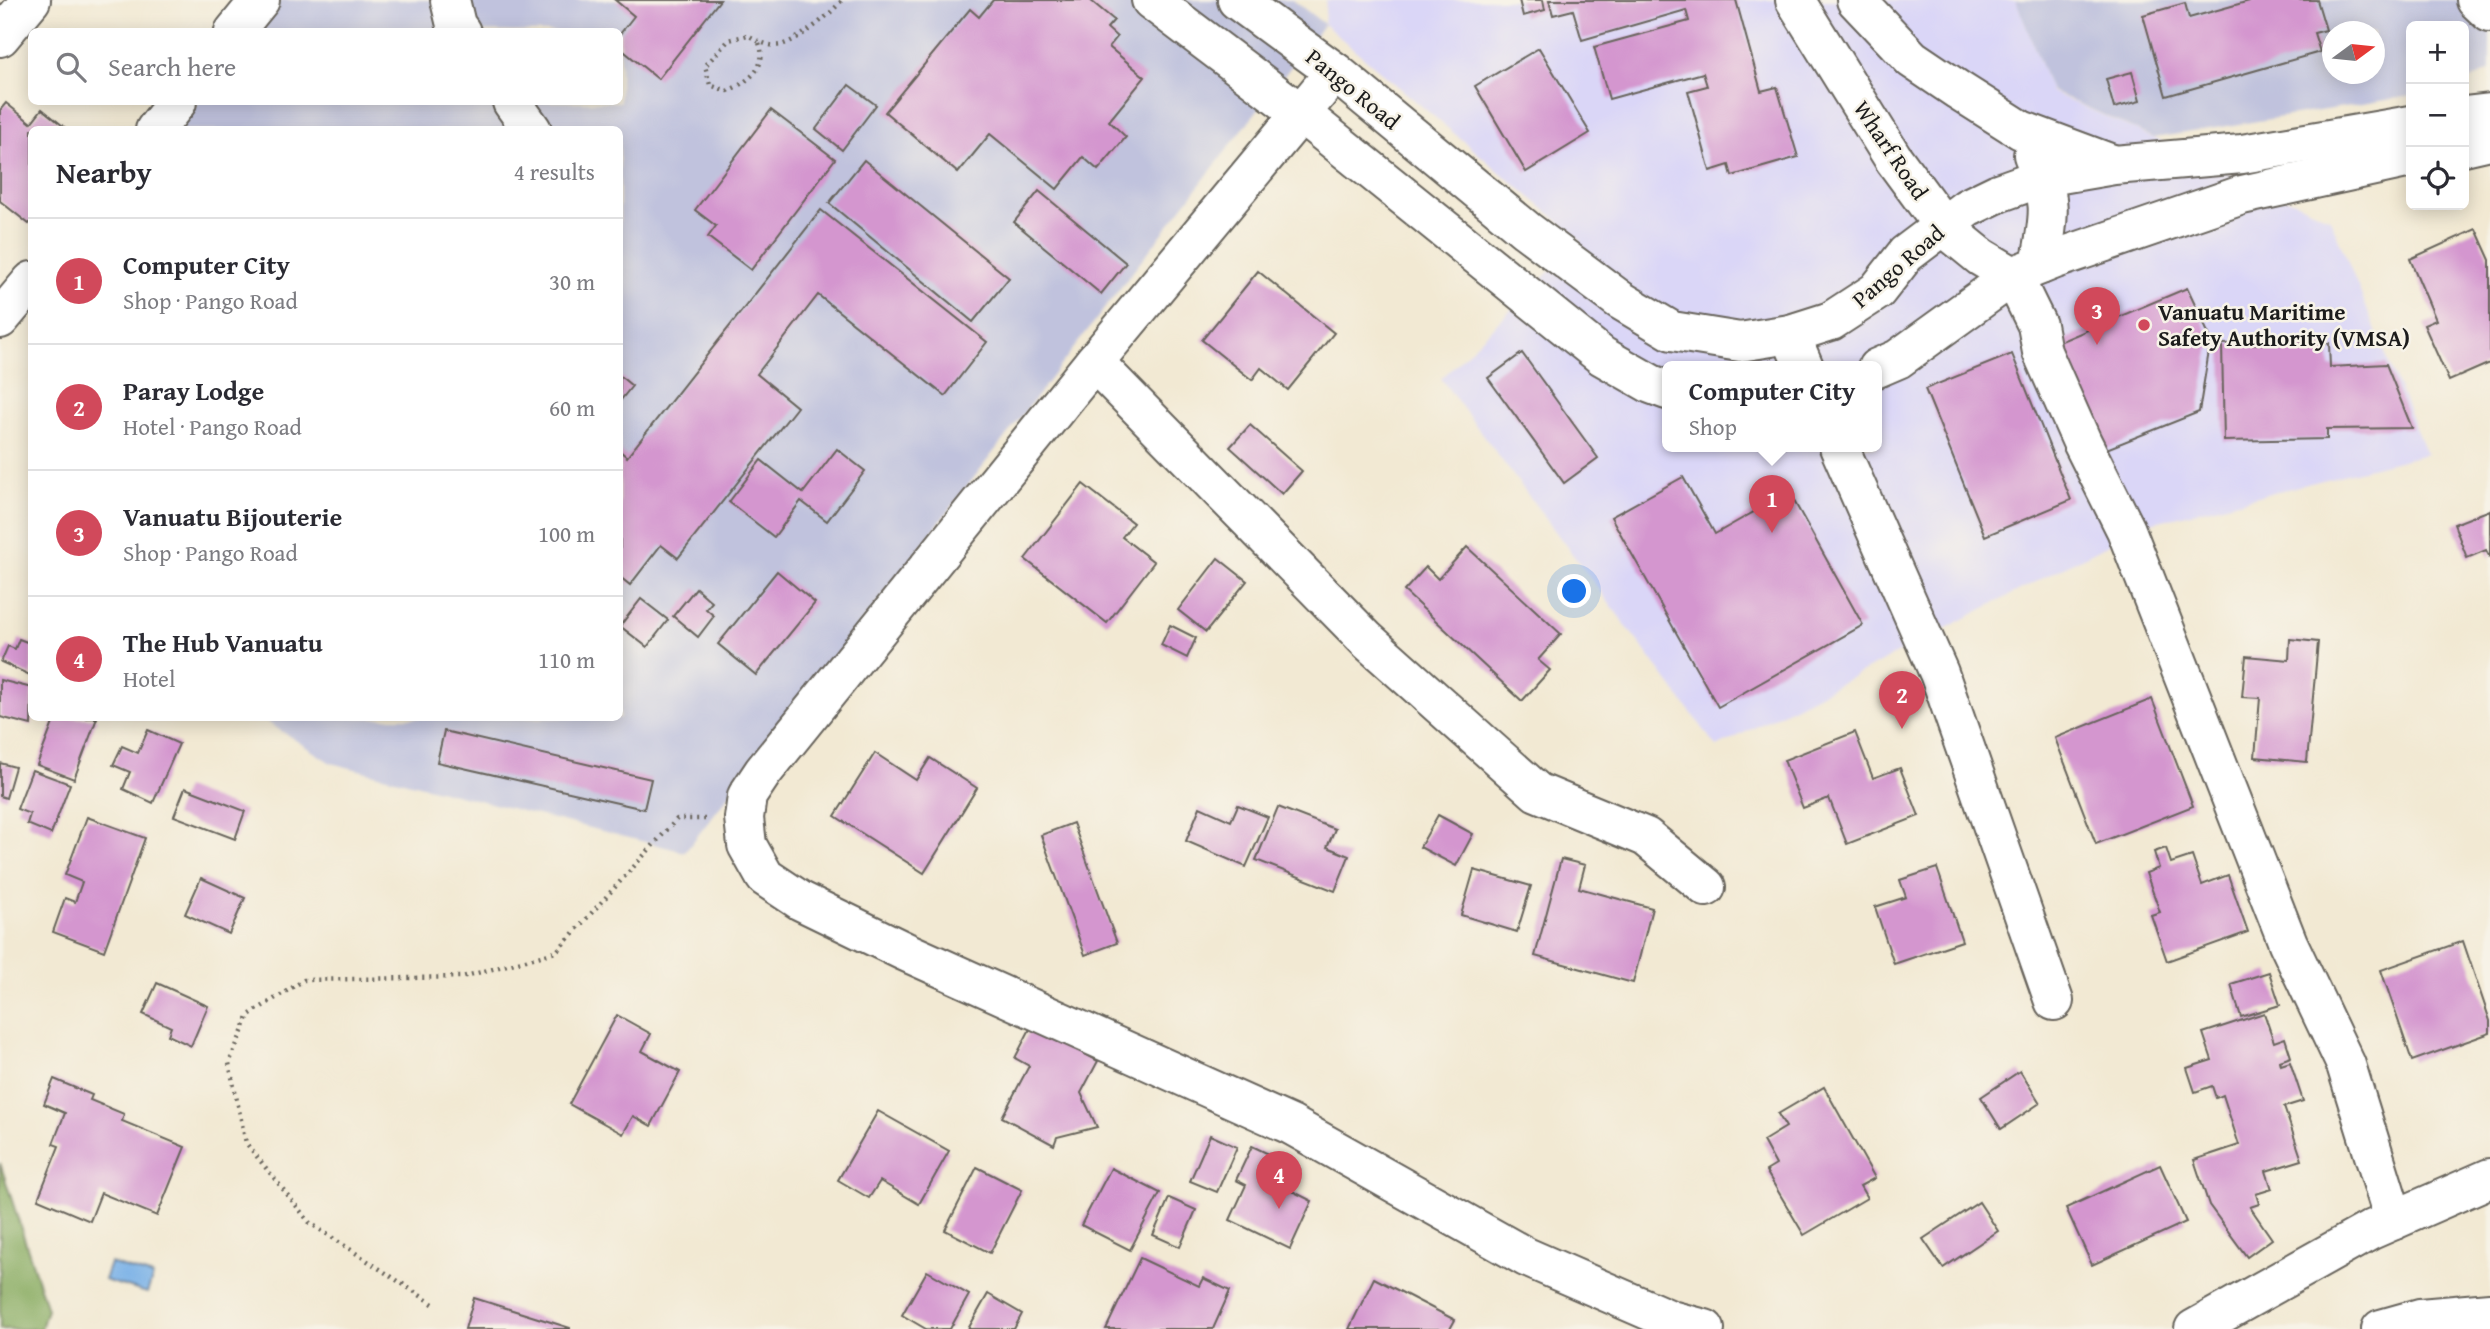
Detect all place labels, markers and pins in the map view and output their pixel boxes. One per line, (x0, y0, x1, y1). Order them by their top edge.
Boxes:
pin: 3 (2074, 287, 2120, 345)
place label: Vanuatu Maritime Safety Authority (VMSA) (2158, 295, 2410, 354)
marker: Vanuatu Maritime Safety Authority (VMSA) (2136, 317, 2152, 333)
pin: 1 (1749, 475, 1795, 533)
pin: 2 (1879, 671, 1925, 729)
pin: 4 (1256, 1151, 1302, 1209)

